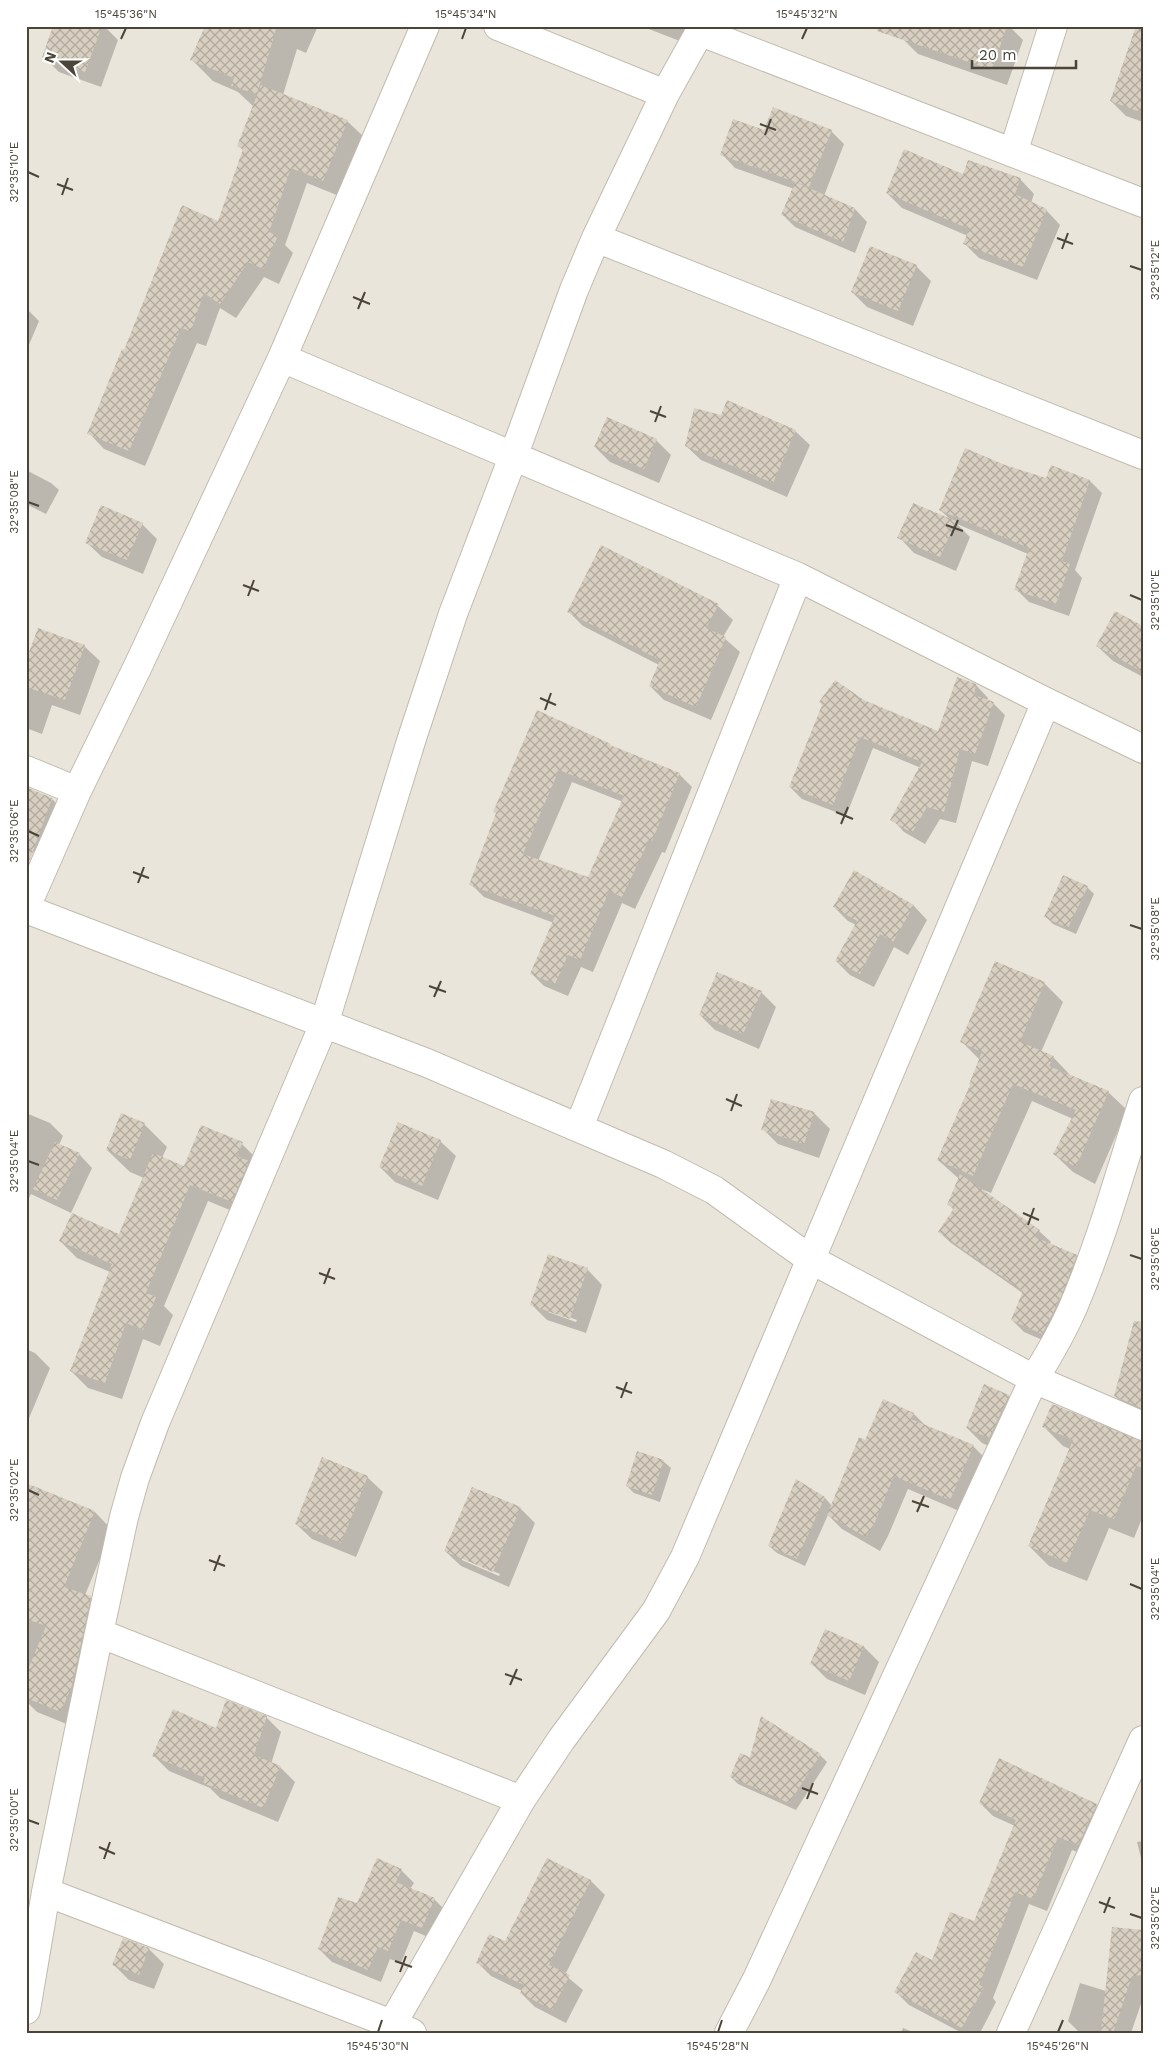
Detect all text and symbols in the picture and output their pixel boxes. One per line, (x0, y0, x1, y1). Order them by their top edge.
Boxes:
text: 15°45'36"N (95, 7, 157, 21)
text: 15°45'34"N (435, 7, 497, 21)
text: 15°45'32"N (776, 7, 838, 21)
north arrow (38, 38, 88, 88)
scale bar (972, 38, 1075, 70)
text: 20 m (979, 46, 1017, 64)
text: N (41, 50, 59, 65)
text: 32°35'10"E (7, 141, 21, 202)
text: 32°35'12"E (1148, 239, 1162, 300)
text: 32°35'08"E (7, 470, 21, 534)
text: 32°35'10"E (1148, 569, 1162, 630)
text: 32°35'06"E (7, 799, 21, 863)
text: 32°35'08"E (1148, 897, 1162, 961)
text: 32°35'04"E (7, 1129, 21, 1193)
text: 32°35'06"E (1148, 1227, 1162, 1291)
text: 32°35'02"E (7, 1458, 21, 1522)
text: 32°35'04"E (1148, 1557, 1162, 1621)
text: 32°35'00"E (7, 1788, 21, 1852)
text: 32°35'02"E (1148, 1886, 1162, 1950)
text: 15°45'30"N (347, 2039, 409, 2053)
text: 15°45'28"N (687, 2039, 749, 2053)
text: 15°45'26"N (1027, 2039, 1089, 2053)

